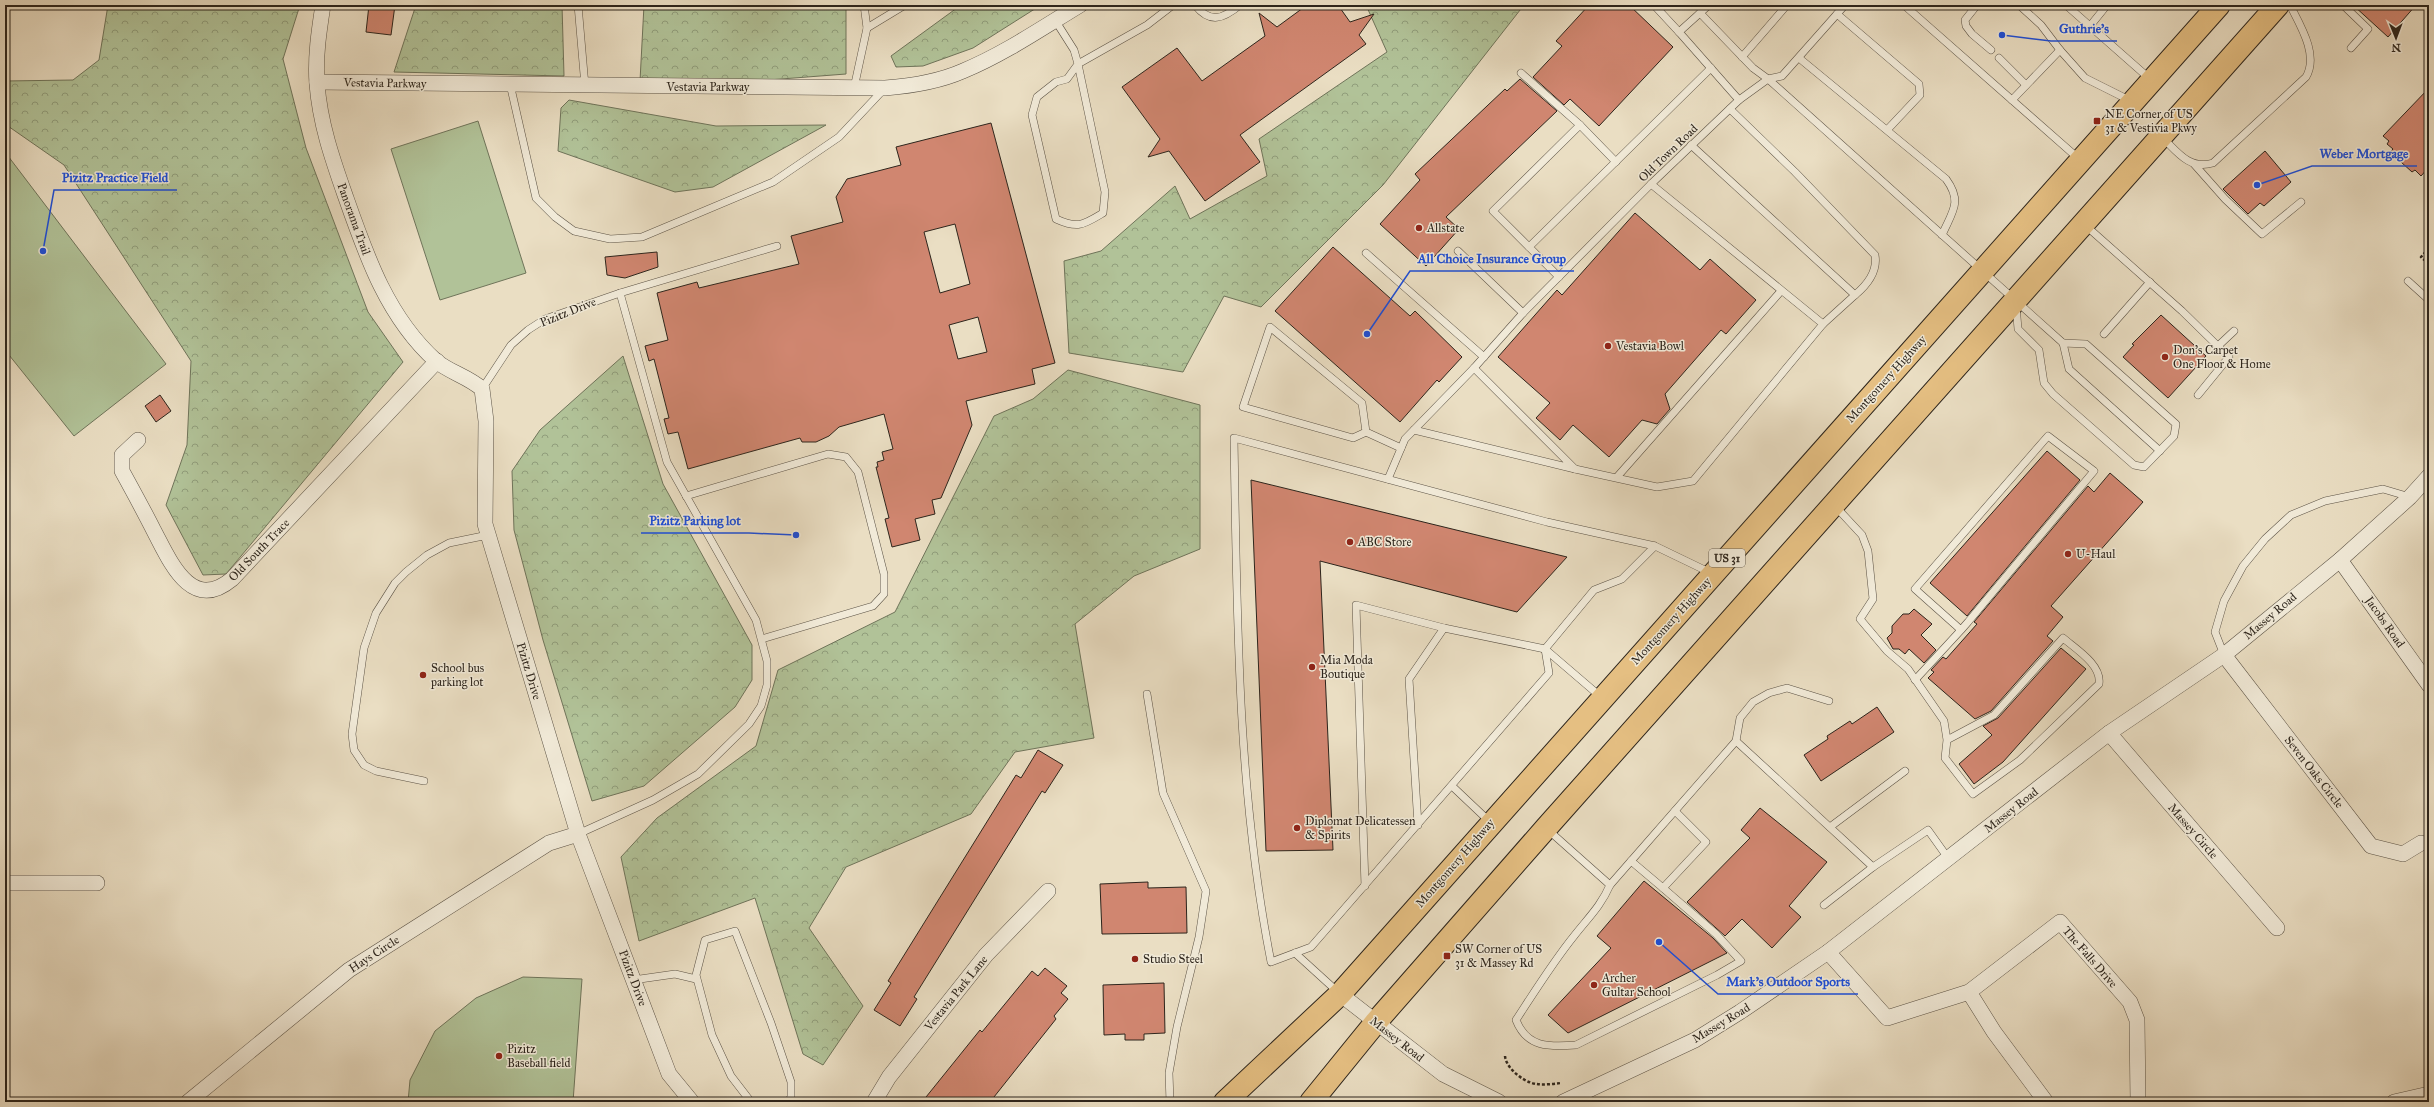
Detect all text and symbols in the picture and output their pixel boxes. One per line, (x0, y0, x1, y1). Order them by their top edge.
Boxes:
callout: Guthrie's (2051, 16, 2117, 41)
north arrow (2376, 18, 2416, 58)
text: Guthrie's (2059, 21, 2109, 37)
text: N (2391, 41, 2401, 54)
street label: Vestavia Parkway (342, 75, 427, 91)
street label: Vestavia Parkway (666, 80, 750, 94)
place label: NE Corner of US 31 & Vestivia Pkwy (2105, 107, 2197, 135)
marker: NE Corner of US 31 & Vestivia Pkwy (2092, 116, 2102, 126)
street label: Old Town Road (1636, 121, 1700, 185)
callout: Weber Mortgage (2312, 141, 2417, 166)
text: Weber Mortgage (2320, 146, 2409, 162)
callout: Pizitz Practice Field (54, 165, 177, 190)
text: Pizitz Practice Field (62, 170, 169, 186)
street label: Panorama Trail (334, 181, 374, 258)
place label: Allstate (1426, 221, 1465, 235)
marker: Allstate (1414, 223, 1424, 233)
callout: All Choice Insurance Group (1410, 246, 1574, 271)
text: All Choice Insurance Group (1417, 251, 1567, 267)
street label: Pizitz Drive (538, 294, 598, 330)
street label: Montgomery Highway (1843, 332, 1930, 426)
place label: Vestavia Bowl (1615, 339, 1685, 353)
marker: Vestavia Bowl (1603, 341, 1613, 351)
place label: Don's Carpet One Floor & Home (2173, 343, 2271, 371)
marker: Don's Carpet One Floor & Home (2160, 352, 2170, 362)
callout: Pizitz Parking lot (641, 508, 749, 533)
text: Pizitz Parking lot (649, 513, 741, 529)
street label: Old South Trace (226, 516, 292, 584)
place label: ABC Store (1357, 535, 1411, 549)
marker: ABC Store (1345, 537, 1355, 547)
place label: U-Haul (2076, 547, 2116, 561)
road number: US 31 (1709, 549, 1745, 567)
marker: U-Haul (2063, 549, 2073, 559)
street label: Montgomery Highway (1628, 574, 1715, 668)
street label: Massey Road (2241, 590, 2299, 642)
street label: Jacobs Road (2360, 592, 2408, 651)
street label: Pizitz Drive (514, 641, 544, 701)
place label: Mia Moda Boutique (1320, 653, 1374, 682)
place label: School bus parking lot (430, 661, 484, 690)
marker: Mia Moda Boutique (1307, 662, 1317, 672)
marker: School bus parking lot (418, 670, 428, 680)
street label: Seven Oaks Circle (2282, 733, 2346, 811)
street label: Massey Road (1981, 785, 2041, 835)
street label: Massey Circle (2165, 801, 2221, 861)
place label: Diplomat Delicatessen & Spirits (1305, 814, 1416, 842)
street label: Montgomery Highway (1413, 816, 1498, 911)
marker: Diplomat Delicatessen & Spirits (1292, 823, 1302, 833)
street label: The Falls Drive (2060, 924, 2120, 990)
street label: Hays Circle (346, 933, 402, 975)
place label: SW Corner of US 31 & Massey Rd (1455, 942, 1542, 970)
street label: Pizitz Drive (616, 948, 650, 1008)
marker: SW Corner of US 31 & Massey Rd (1442, 951, 1452, 961)
place label: Studio Steel (1143, 952, 1204, 966)
street label: Vestavia Park Lane (921, 953, 991, 1034)
marker: Studio Steel (1130, 954, 1140, 964)
callout: Mark's Outdoor Sports (1718, 969, 1858, 994)
place label: Archer Gultar School (1601, 971, 1672, 999)
text: Mark's Outdoor Sports (1726, 974, 1850, 990)
marker: Archer Gultar School (1589, 980, 1599, 990)
street label: Massey Road (1690, 1000, 1752, 1046)
street label: Massey Road (1367, 1014, 1427, 1064)
place label: Pizitz Baseball field (507, 1042, 571, 1070)
marker: Pizitz Baseball field (494, 1051, 504, 1061)

